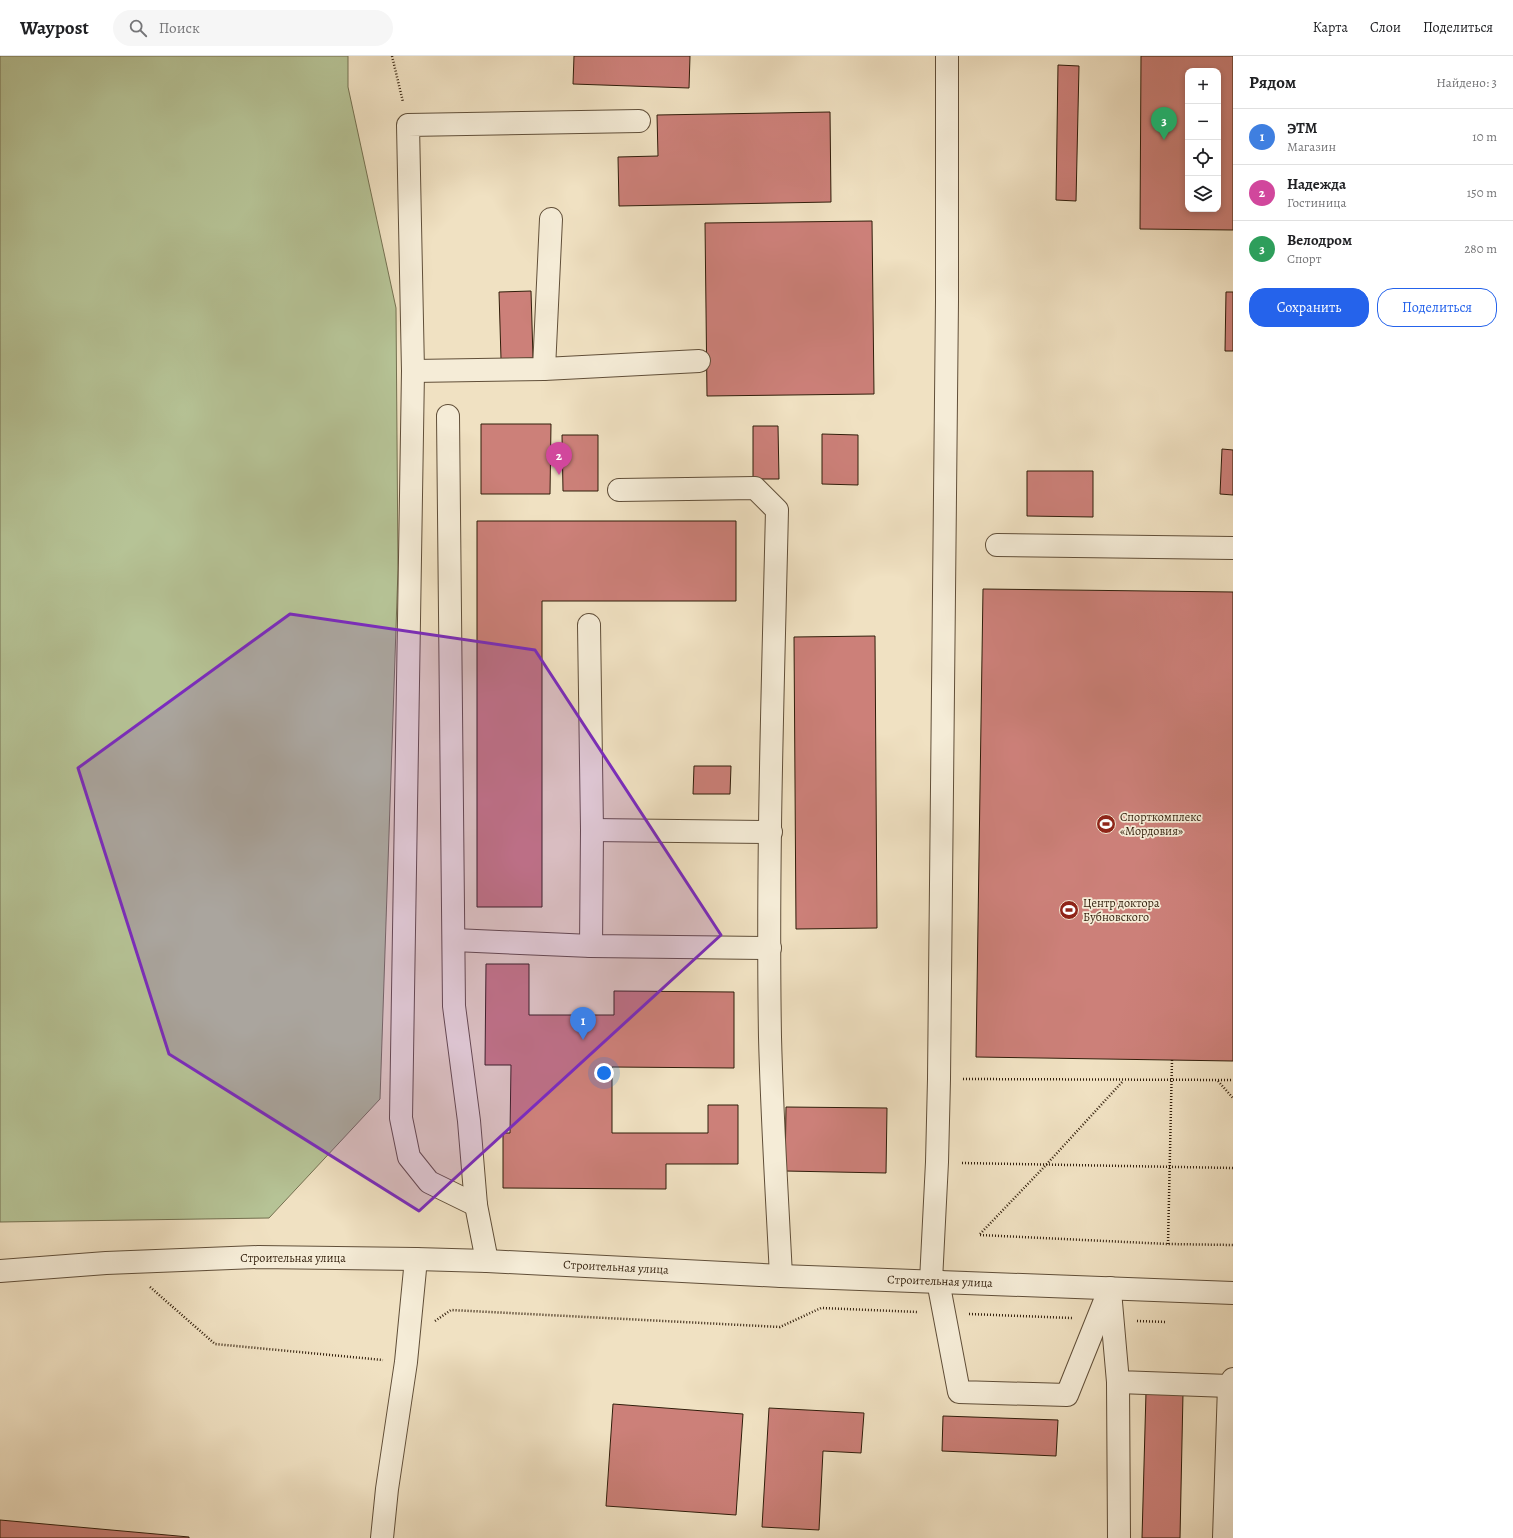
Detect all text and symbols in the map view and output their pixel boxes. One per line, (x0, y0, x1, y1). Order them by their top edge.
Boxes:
search box (113, 10, 393, 46)
text: Waypost (20, 15, 89, 41)
icon: search (127, 17, 149, 39)
text: Поиск (159, 18, 200, 38)
text: Карта (1313, 18, 1348, 37)
text: Слои (1370, 18, 1401, 37)
text: Поделиться (1423, 18, 1493, 37)
map controls (1185, 68, 1221, 212)
button: + (1185, 68, 1221, 104)
text: Рядом (1249, 71, 1296, 94)
text: Найдено: 3 (1436, 74, 1497, 91)
button: − (1185, 104, 1221, 140)
pin: 3 (1151, 107, 1177, 140)
text: ЭТМ (1287, 118, 1317, 138)
text: 1 (1260, 128, 1264, 145)
text: 10 m (1472, 128, 1497, 145)
text: Магазин (1287, 138, 1336, 155)
button: locate (1185, 140, 1221, 176)
text: Надежда (1287, 174, 1346, 194)
button: layers (1185, 176, 1221, 212)
text: 2 (1259, 184, 1265, 201)
text: 150 m (1467, 184, 1497, 201)
text: Гостиница (1287, 194, 1347, 211)
text: Велодром (1287, 230, 1352, 250)
text: 3 (1259, 240, 1265, 257)
text: 280 m (1464, 240, 1497, 257)
text: Спорт (1287, 250, 1321, 267)
button: Сохранить (1249, 288, 1369, 327)
button: Поделиться (1377, 288, 1497, 327)
pin: 2 (546, 442, 572, 475)
place label: Спорткомплекс «Мордовия» (1120, 809, 1201, 839)
sports icon: Спорткомплекс «Мордовия» (1095, 813, 1117, 835)
place label: Центр доктора Бубновского (1083, 895, 1160, 925)
sports icon: Центр доктора Бубновского (1058, 899, 1080, 921)
pin: 1 (570, 1007, 596, 1040)
your location (594, 1063, 614, 1083)
street label: Строительная улица (240, 1250, 346, 1266)
street label: Строительная улица (563, 1256, 670, 1278)
street label: Строительная улица (887, 1271, 994, 1291)

